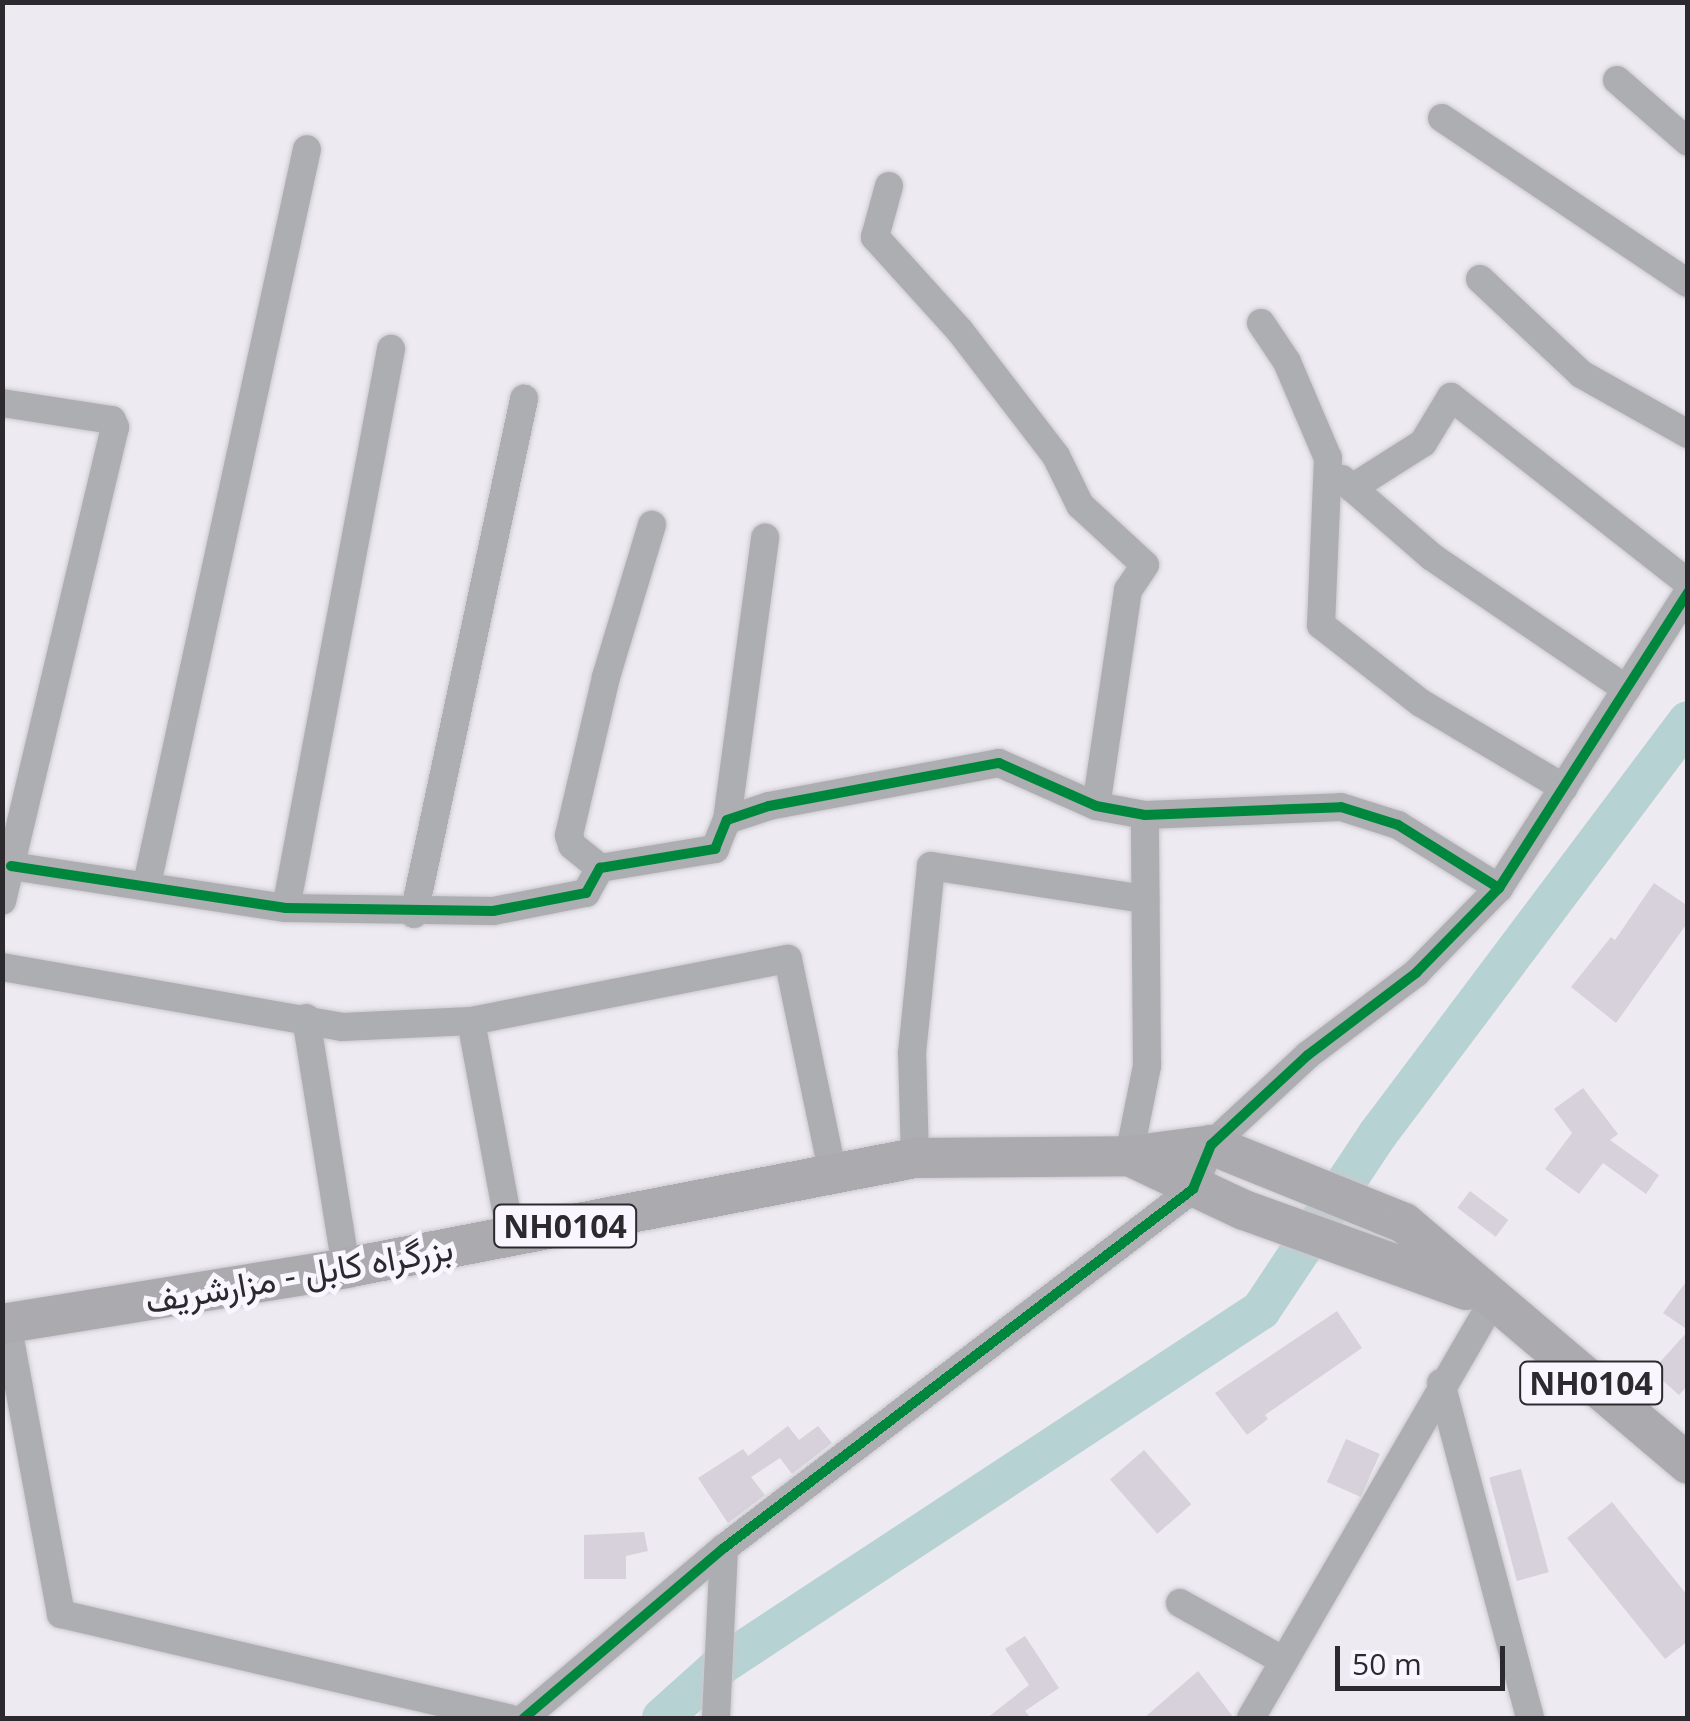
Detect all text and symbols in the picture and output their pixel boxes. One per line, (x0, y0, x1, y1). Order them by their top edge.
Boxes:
road number: NH0104 (492, 1199, 638, 1253)
street label: بزرگراه کابل - مزارشریف (142, 1226, 456, 1322)
road number: NH0104 (1518, 1356, 1664, 1410)
scale bar (1340, 1626, 1510, 1688)
text: 50 m (1352, 1643, 1422, 1684)

